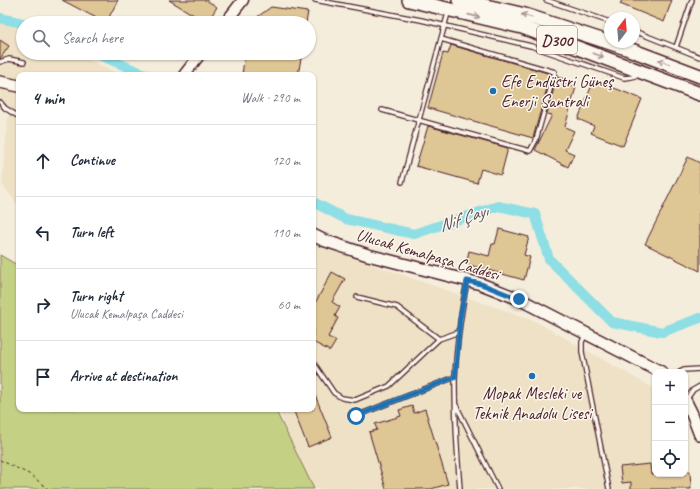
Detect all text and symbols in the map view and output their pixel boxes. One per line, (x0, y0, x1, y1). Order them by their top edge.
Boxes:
one-way arrow (521, 12, 534, 19)
north arrow (604, 12, 640, 48)
one-way arrow (467, 13, 480, 20)
search box (16, 16, 316, 60)
road number: D300 (537, 26, 577, 54)
icon: search (30, 27, 52, 49)
text: Search here (62, 29, 123, 48)
one-way arrow (591, 52, 603, 60)
one-way arrow (658, 58, 670, 66)
place label: Efe Endüstri Güneş Enerji Santrali (501, 71, 615, 112)
marker: Efe Endüstri Güneş Enerji Santrali (488, 86, 498, 96)
text: 4 min (32, 88, 65, 109)
text: Walk · 290 m (241, 90, 300, 106)
icon: ahead (32, 150, 54, 172)
text: Continue (70, 151, 115, 170)
text: 120 m (272, 153, 300, 169)
water label: Nif Çayı (436, 199, 493, 237)
icon: left (32, 222, 54, 244)
text: Turn left (70, 223, 113, 242)
street label: Ulucak Kemalpaşa Caddesi (354, 224, 504, 285)
text: 110 m (272, 225, 300, 241)
text: Turn right (70, 287, 123, 306)
route end (510, 290, 528, 308)
icon: right (32, 294, 54, 316)
text: 60 m (278, 297, 300, 313)
text: Ulucak Kemalpaşa Caddesi (70, 306, 183, 322)
icon: arrive (32, 366, 54, 388)
text: Arrive at destination (70, 367, 177, 386)
map controls (652, 369, 688, 477)
button: + (652, 369, 688, 405)
marker: Mopak Mesleki ve Teknik Anadolu Lisesi (527, 371, 537, 381)
place label: Mopak Mesleki ve Teknik Anadolu Lisesi (473, 383, 593, 424)
button: − (652, 405, 688, 441)
route start (347, 407, 365, 425)
button: locate (652, 441, 688, 477)

